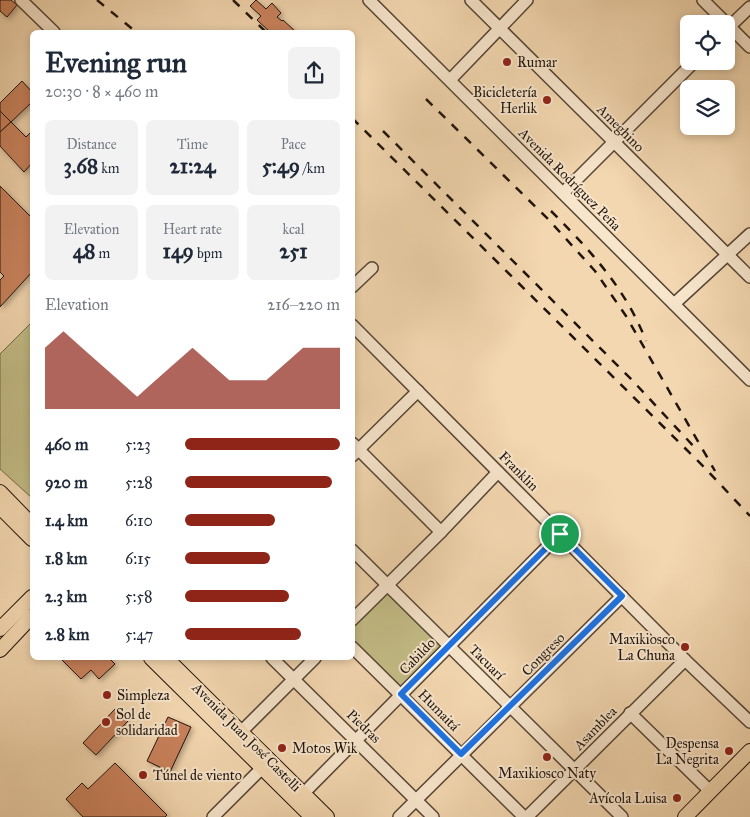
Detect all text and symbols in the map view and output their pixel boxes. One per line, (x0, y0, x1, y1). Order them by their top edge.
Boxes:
map controls (680, 15, 735, 135)
button: locate (680, 15, 735, 70)
text: Evening run (45, 45, 187, 80)
button: share (288, 47, 340, 99)
place label: Rumar (517, 54, 558, 71)
marker: Rumar (501, 56, 513, 68)
button: layers (680, 80, 735, 135)
text: 20:30 · 8 × 460 m (45, 82, 158, 101)
place label: Bicicletería Herlik (473, 84, 537, 117)
marker: Bicicletería Herlik (541, 94, 553, 106)
street label: Ameghino (593, 100, 648, 156)
street label: Avenida Rodríguez Peña (514, 124, 625, 234)
text: Distance (66, 136, 117, 153)
text: Time (177, 136, 208, 153)
text: Pace (281, 136, 306, 153)
text: 3.68 (64, 153, 98, 179)
text: 21:24 (170, 153, 216, 179)
text: 5:49 (262, 153, 300, 179)
text: km (98, 160, 119, 177)
text: /km (300, 160, 325, 177)
text: Elevation (64, 221, 119, 238)
text: Heart rate (163, 221, 222, 238)
text: kcal (282, 221, 305, 238)
text: 48 (73, 238, 96, 264)
text: 149 (163, 238, 194, 264)
text: 251 (279, 238, 308, 264)
text: m (96, 245, 110, 262)
text: bpm (194, 245, 222, 262)
text: Elevation (45, 295, 109, 314)
text: 216–220 m (267, 295, 340, 314)
text: 460 m (45, 435, 88, 454)
text: 5:23 (125, 435, 151, 454)
street label: Franklin (495, 448, 542, 495)
text: 920 m (45, 473, 88, 492)
text: 5:28 (125, 473, 153, 492)
text: 1.4 km (45, 511, 88, 530)
text: 6:10 (125, 511, 153, 530)
pin (539, 513, 581, 555)
icon: arrive (546, 520, 574, 548)
text: 1.8 km (45, 549, 87, 568)
text: 6:15 (125, 549, 151, 568)
text: 2.3 km (45, 587, 87, 606)
text: 5:58 (125, 587, 152, 606)
text: 2.8 km (45, 625, 89, 644)
text: 5:47 (125, 625, 153, 644)
street label: Congreso (518, 629, 568, 679)
place label: Maxikiosco La Chuna (609, 631, 675, 664)
street label: Cabildo (396, 635, 439, 678)
street label: Tacuarí (465, 641, 509, 684)
marker: Maxikiosco La Chuna (679, 641, 691, 653)
street label: Avenida Juan José Castelli (187, 679, 305, 796)
street label: Humaitá (414, 686, 463, 735)
place label: Simpleza (117, 687, 170, 704)
marker: Simpleza (101, 689, 113, 701)
street label: Asamblea (570, 703, 620, 755)
place label: Sol de solidaridad (116, 706, 178, 739)
street label: Piedras (343, 706, 384, 747)
marker: Sol de solidaridad (100, 716, 112, 728)
place label: Despensa La Negrita (656, 735, 719, 768)
place label: Motos Wik (292, 740, 358, 757)
marker: Motos Wik (276, 742, 288, 754)
marker: Despensa La Negrita (723, 745, 735, 757)
marker: Maxikiosco Naty (541, 751, 553, 763)
place label: Maxikiosco Naty (498, 765, 596, 782)
place label: Túnel de viento (153, 767, 242, 784)
marker: Túnel de viento (137, 769, 149, 781)
place label: Avícola Luisa (588, 790, 667, 807)
marker: Avícola Luisa (671, 792, 683, 804)

